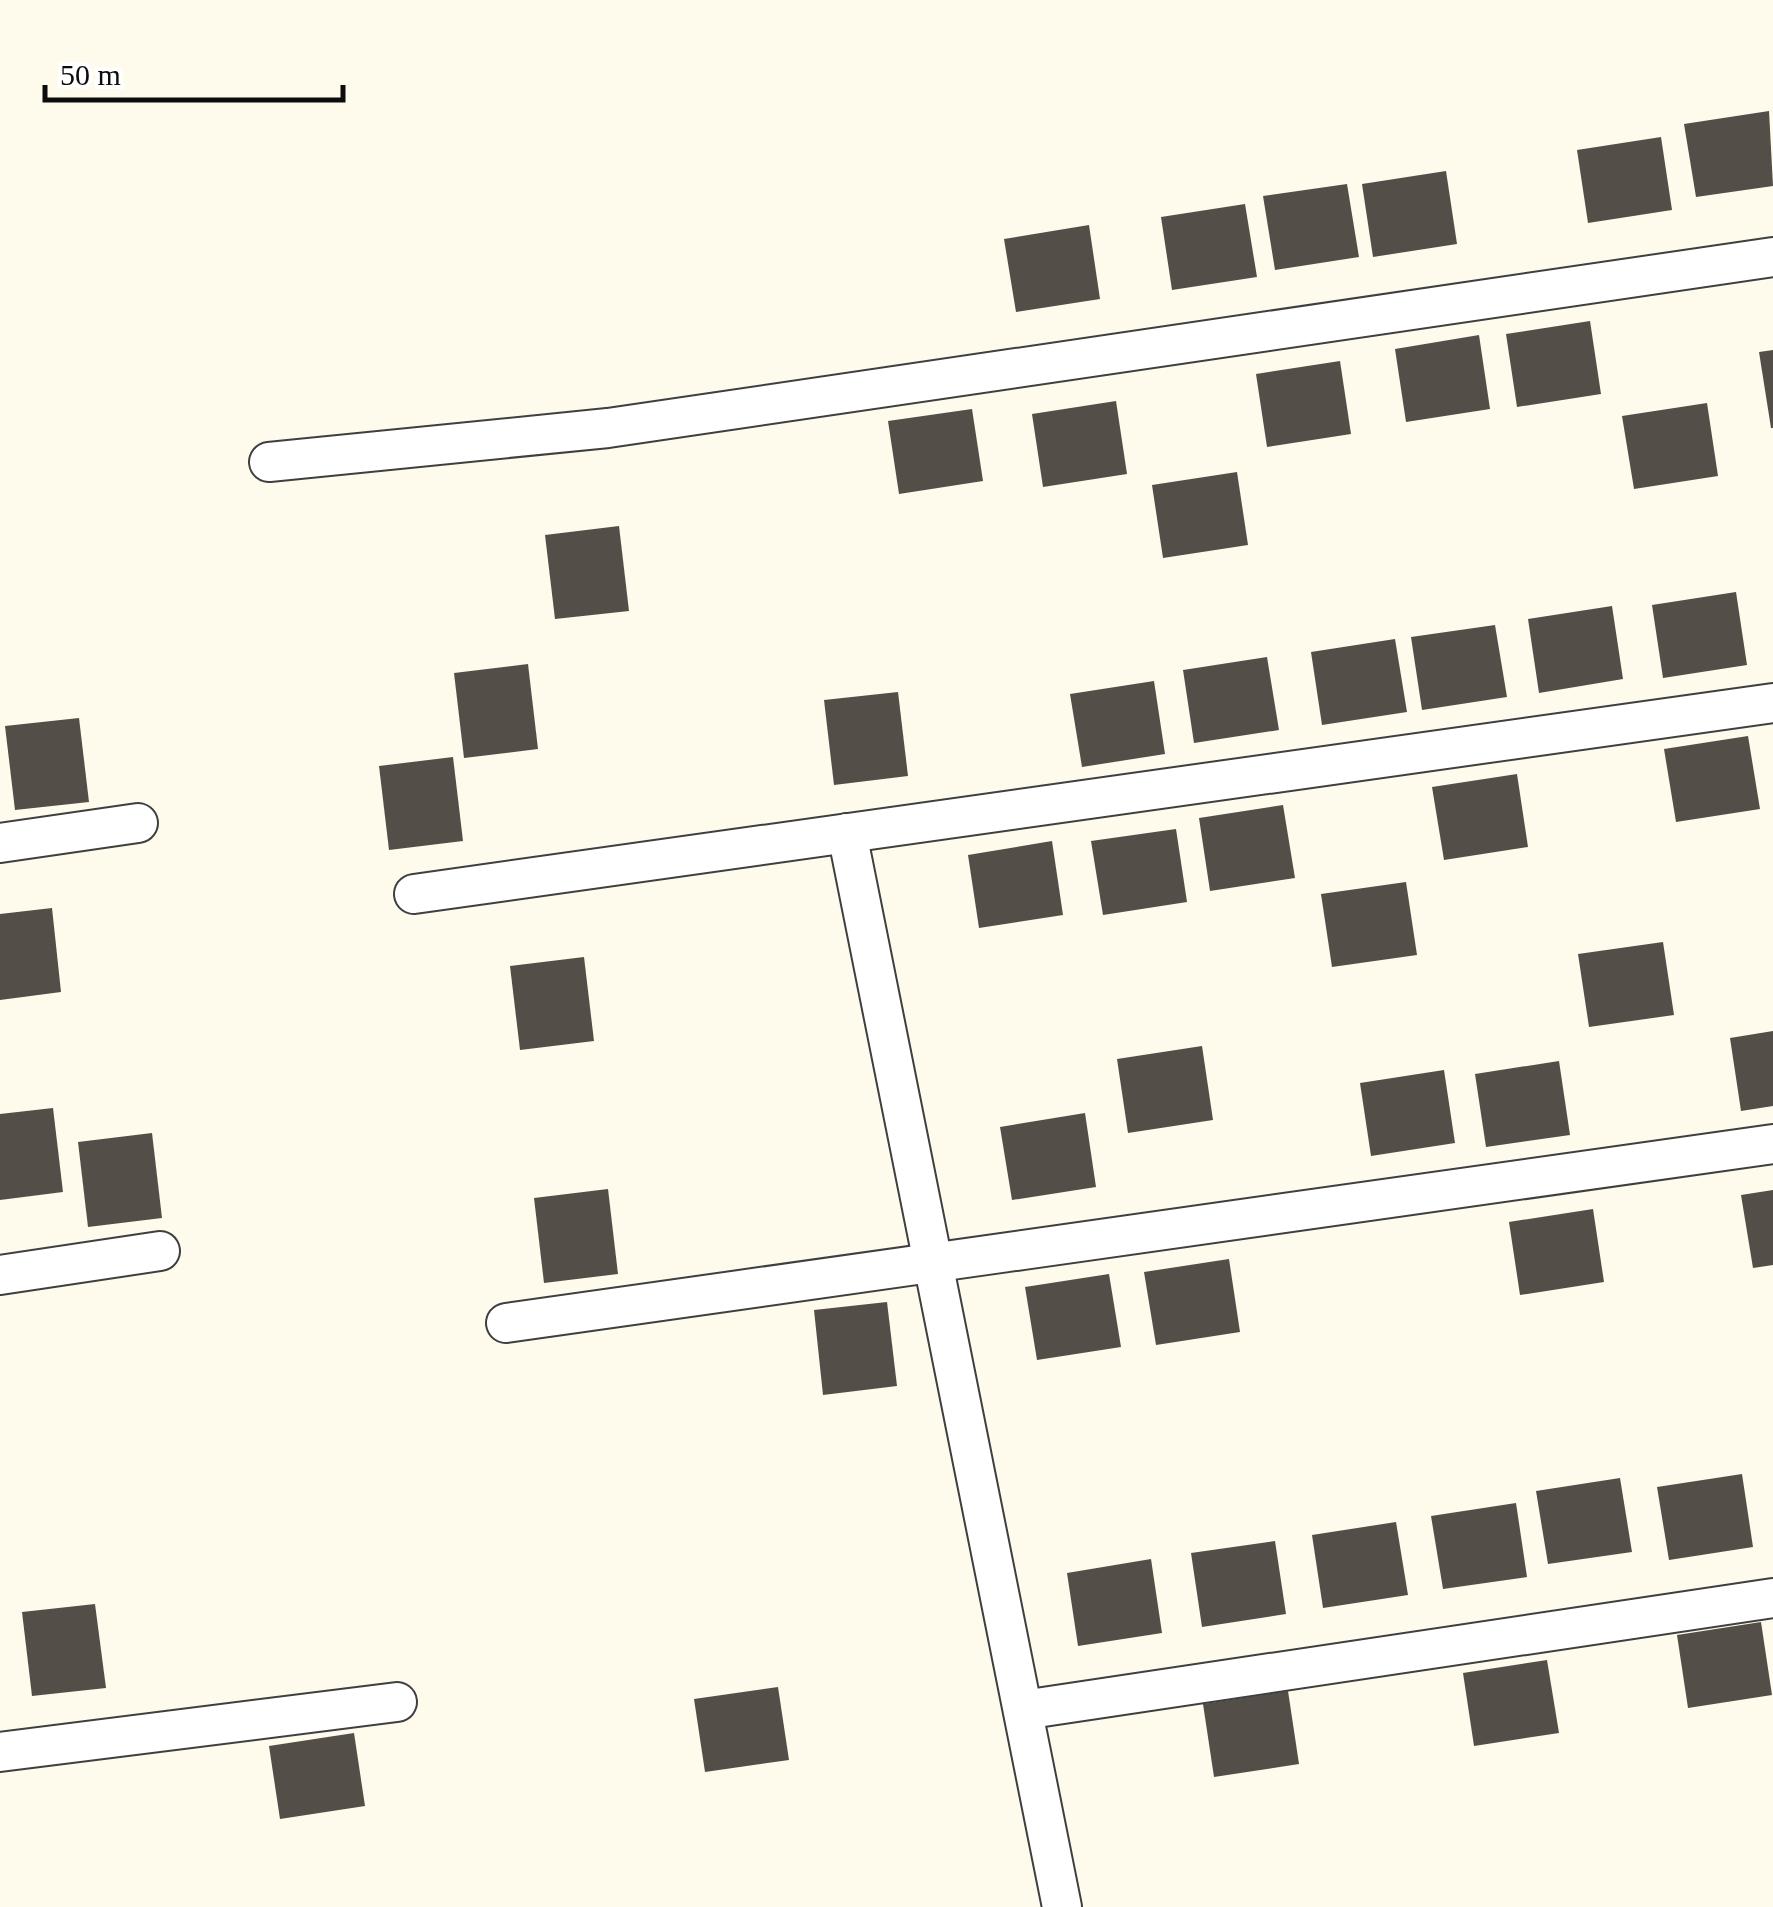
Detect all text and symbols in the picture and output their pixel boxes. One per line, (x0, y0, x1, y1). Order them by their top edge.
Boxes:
scale bar (45, 40, 342, 102)
text: 50 m (60, 58, 121, 91)

